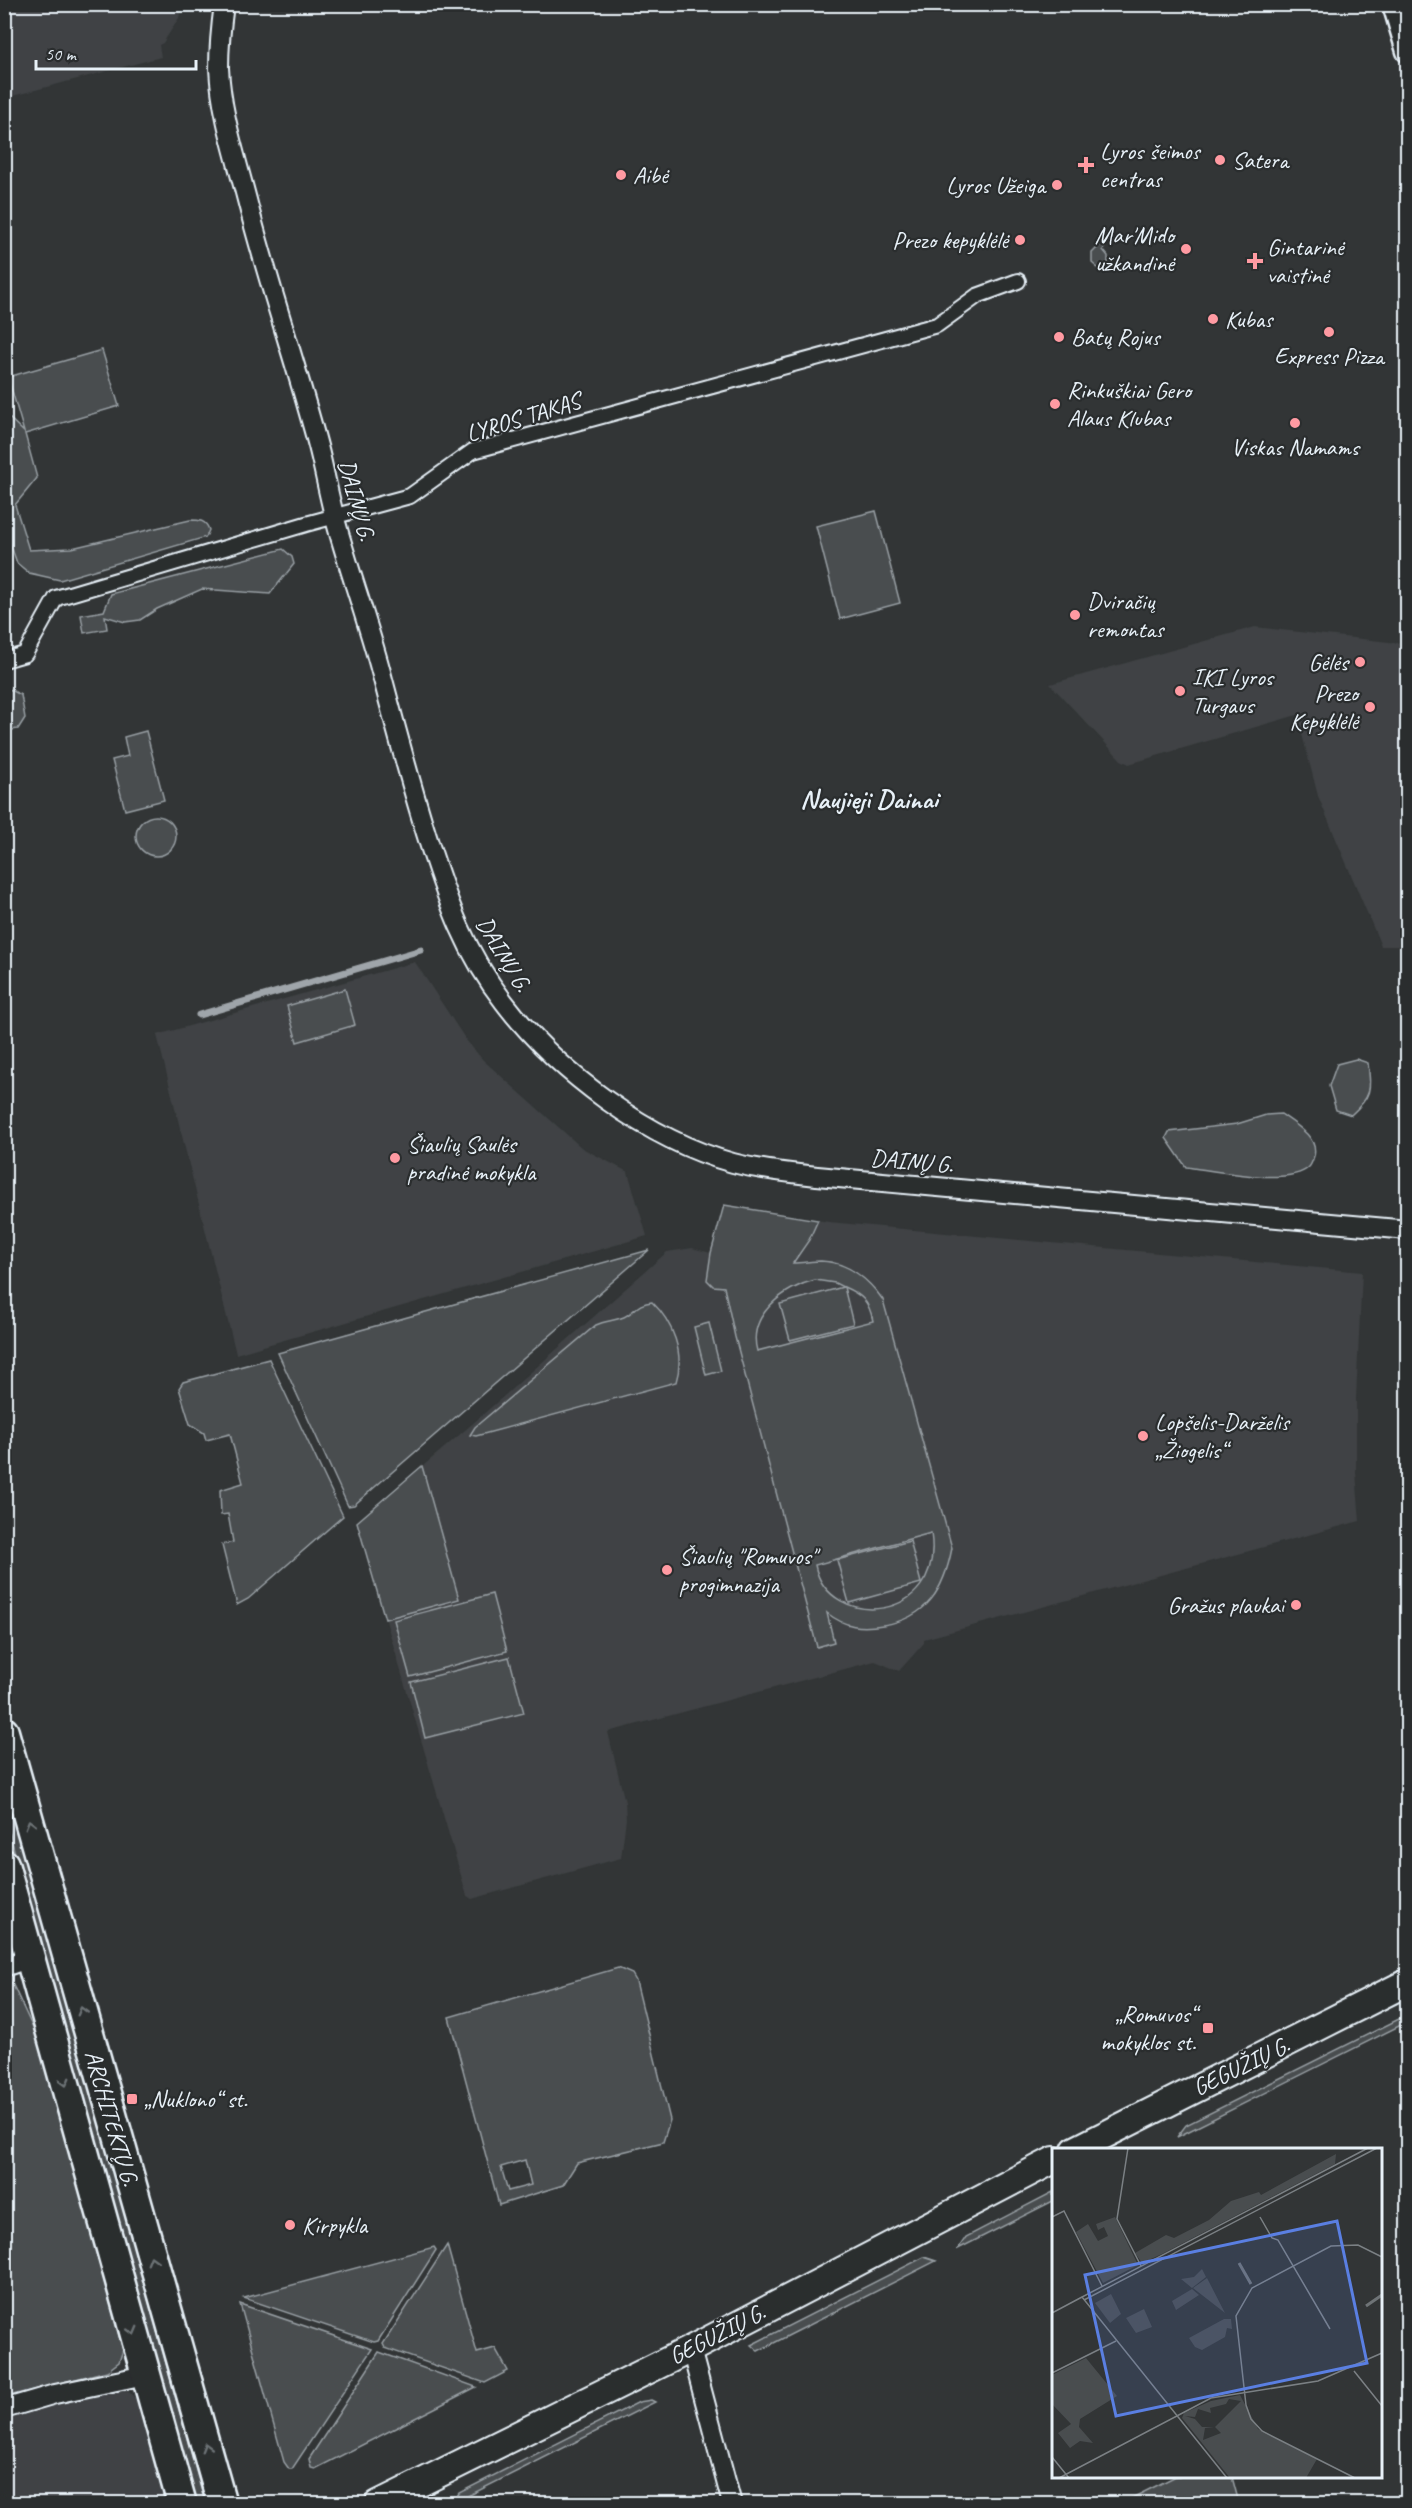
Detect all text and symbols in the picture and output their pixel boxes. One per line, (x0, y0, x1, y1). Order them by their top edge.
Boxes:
scale bar (36, 33, 196, 71)
text: 50 m (45, 43, 78, 65)
place label: Lyros šeimos centras (1100, 136, 1201, 194)
place label: Satera (1232, 145, 1290, 175)
marker: Satera (1213, 153, 1227, 167)
marker: Lyros šeimos centras (1077, 156, 1095, 174)
place label: Aibė (633, 160, 670, 190)
marker: Aibė (614, 168, 628, 182)
place label: Lyros Užeiga (946, 170, 1047, 200)
marker: Lyros Užeiga (1050, 178, 1064, 192)
place label: Mar'Mido užkandinė (1095, 220, 1177, 278)
place label: Prezo kepyklėlė (892, 225, 1010, 255)
place label: Gintarinė vaistinė (1267, 232, 1346, 290)
marker: Prezo kepyklėlė (1013, 233, 1027, 247)
marker: Mar'Mido užkandinė (1179, 242, 1193, 256)
marker: Gintarinė vaistinė (1248, 254, 1262, 268)
place label: Kubas (1225, 304, 1274, 334)
marker: Kubas (1206, 312, 1220, 326)
place label: Batų Rojus (1071, 322, 1161, 352)
marker: Express Pizza (1322, 325, 1336, 339)
marker: Batų Rojus (1052, 330, 1066, 344)
place label: Express Pizza (1274, 341, 1386, 371)
place label: Rinkuškiai Gero Alaus Klubas (1067, 375, 1194, 433)
street label: LYROS TAKAS (462, 384, 588, 449)
marker: Rinkuškiai Gero Alaus Klubas (1048, 397, 1062, 411)
marker: Viskas Namams (1288, 416, 1302, 430)
place label: Viskas Namams (1231, 432, 1361, 462)
street label: DAINŲ G. (332, 456, 382, 544)
place label: Dviračių remontas (1087, 586, 1165, 644)
marker: Dviračių remontas (1068, 608, 1082, 622)
place label: Gėlės (1308, 647, 1351, 677)
marker: Gėlės (1353, 655, 1367, 669)
place label: IKI Lyros Turgaus (1192, 662, 1275, 720)
place label: Prezo Kepyklėlė (1289, 678, 1361, 736)
marker: IKI Lyros Turgaus (1173, 684, 1187, 698)
marker: Prezo Kepyklėlė (1363, 700, 1377, 714)
district label: Naujieji Dainai (800, 782, 942, 816)
street label: DAINŲ G. (470, 911, 538, 997)
place label: Šiaulių Saulės pradinė mokykla (407, 1129, 537, 1187)
street label: DAINŲ G. (870, 1142, 955, 1180)
marker: Šiaulių Saulės pradinė mokykla (388, 1151, 402, 1165)
place label: Lopšelis-Darželis „Žiogelis“ (1155, 1407, 1291, 1465)
marker: Lopšelis-Darželis „Žiogelis“ (1136, 1429, 1150, 1443)
place label: Šiaulių "Romuvos" progimnazija (679, 1541, 822, 1599)
marker: Šiaulių "Romuvos" progimnazija (660, 1563, 674, 1577)
place label: Gražus plaukai (1168, 1590, 1287, 1620)
marker: Gražus plaukai (1289, 1598, 1303, 1612)
one-way arrow (25, 1819, 37, 1830)
place label: „Romuvos“ mokyklos st. (1101, 1999, 1202, 2057)
one-way arrow (77, 2007, 90, 2017)
marker: „Romuvos“ mokyklos st. (1201, 2021, 1215, 2035)
street label: GEGUŽIŲ G. (1188, 2030, 1294, 2102)
street label: ARCHITEKTŲ G. (78, 2047, 146, 2190)
one-way arrow (57, 2077, 70, 2087)
place label: „Nuklono“ st. (144, 2084, 248, 2114)
marker: „Nuklono“ st. (125, 2092, 139, 2106)
inset map (1052, 2148, 1382, 2478)
place label: Kirpykla (302, 2210, 368, 2240)
marker: Kirpykla (283, 2218, 297, 2232)
one-way arrow (147, 2255, 159, 2266)
street label: GEGUŽIŲ G. (664, 2297, 770, 2371)
one-way arrow (126, 2325, 138, 2336)
one-way arrow (201, 2442, 213, 2453)

